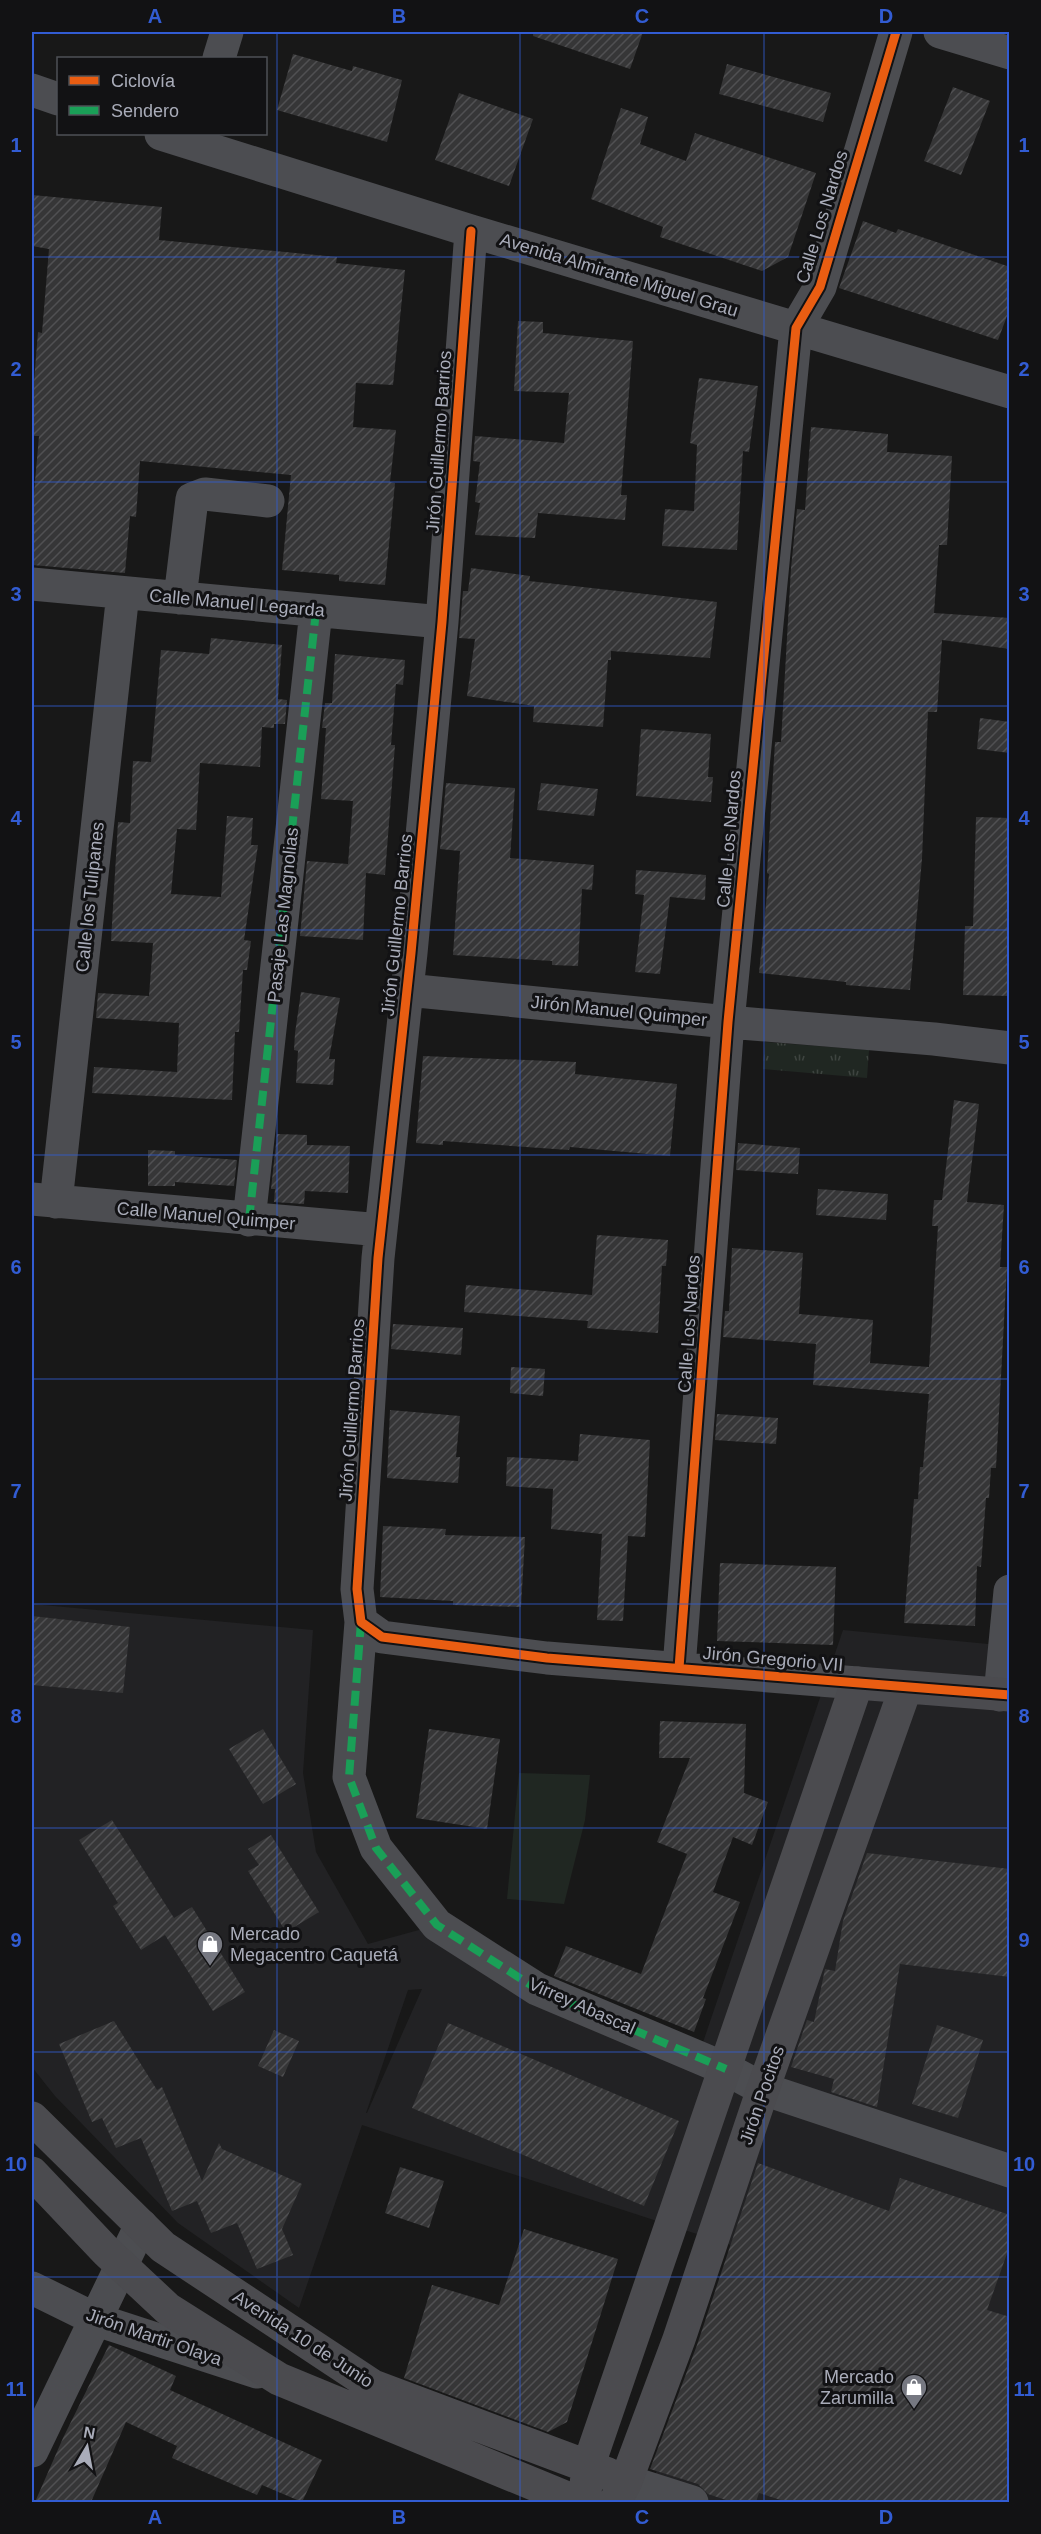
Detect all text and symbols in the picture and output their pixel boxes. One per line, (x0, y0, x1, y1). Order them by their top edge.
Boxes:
text: A (148, 5, 162, 27)
text: B (392, 5, 406, 27)
text: C (635, 5, 649, 27)
text: D (879, 5, 893, 27)
legend (57, 57, 267, 135)
text: Ciclovía (111, 71, 176, 91)
text: Sendero (111, 101, 179, 121)
text: 1 (10, 134, 22, 156)
text: 1 (1018, 134, 1030, 156)
street label: Calle Los Nardos (792, 148, 852, 286)
street label: Avenida Almirante Miguel Grau (498, 229, 740, 321)
street label: Jirón Guillermo Barrios (423, 350, 455, 534)
text: 2 (10, 358, 22, 380)
text: 2 (1018, 358, 1030, 380)
text: 3 (10, 583, 22, 605)
text: 3 (1018, 583, 1030, 605)
street label: Calle Manuel Legarda (148, 585, 327, 621)
street label: Calle Los Nardos (713, 769, 745, 909)
text: 4 (10, 807, 22, 829)
text: 4 (1018, 807, 1030, 829)
street label: Calle los Tulipanes (72, 821, 108, 973)
street label: Pasaje Las Magnolias (264, 826, 302, 1004)
street label: Jirón Guillermo Barrios (377, 833, 417, 1017)
street label: Jirón Manuel Quimper (530, 992, 708, 1030)
text: 5 (10, 1031, 22, 1053)
text: 5 (1018, 1031, 1030, 1053)
street label: Calle Manuel Quimper (116, 1198, 296, 1234)
street label: Calle Los Nardos (674, 1254, 704, 1394)
text: 6 (10, 1256, 22, 1278)
text: 6 (1018, 1256, 1030, 1278)
street label: Jirón Guillermo Barrios (336, 1318, 368, 1502)
text: 7 (10, 1480, 22, 1502)
text: 7 (1018, 1480, 1030, 1502)
street label: Jirón Gregorio VII (702, 1643, 844, 1675)
text: 8 (10, 1705, 22, 1727)
text: 8 (1018, 1705, 1030, 1727)
place label: Mercado Megacentro Caquetá (230, 1924, 399, 1965)
text: 9 (10, 1929, 22, 1951)
shop icon: Mercado Megacentro Caquetá (195, 1929, 225, 1967)
text: 9 (1018, 1929, 1030, 1951)
street label: Virrey Abascal (526, 1974, 638, 2038)
street label: Jirón Pocitos (736, 2043, 788, 2147)
text: 10 (5, 2153, 27, 2175)
text: 10 (1013, 2153, 1035, 2175)
street label: Avenida 10 de Junio (229, 2286, 377, 2392)
street label: Jirón Martir Olaya (84, 2304, 225, 2370)
place label: Mercado Zarumilla (820, 2367, 895, 2408)
shop icon: Mercado Zarumilla (899, 2372, 929, 2410)
text: 11 (5, 2378, 27, 2400)
text: 11 (1013, 2378, 1035, 2400)
north arrow (57, 2417, 117, 2477)
text: N (82, 2423, 97, 2442)
text: A (148, 2506, 162, 2528)
text: B (392, 2506, 406, 2528)
text: C (635, 2506, 649, 2528)
text: D (879, 2506, 893, 2528)

